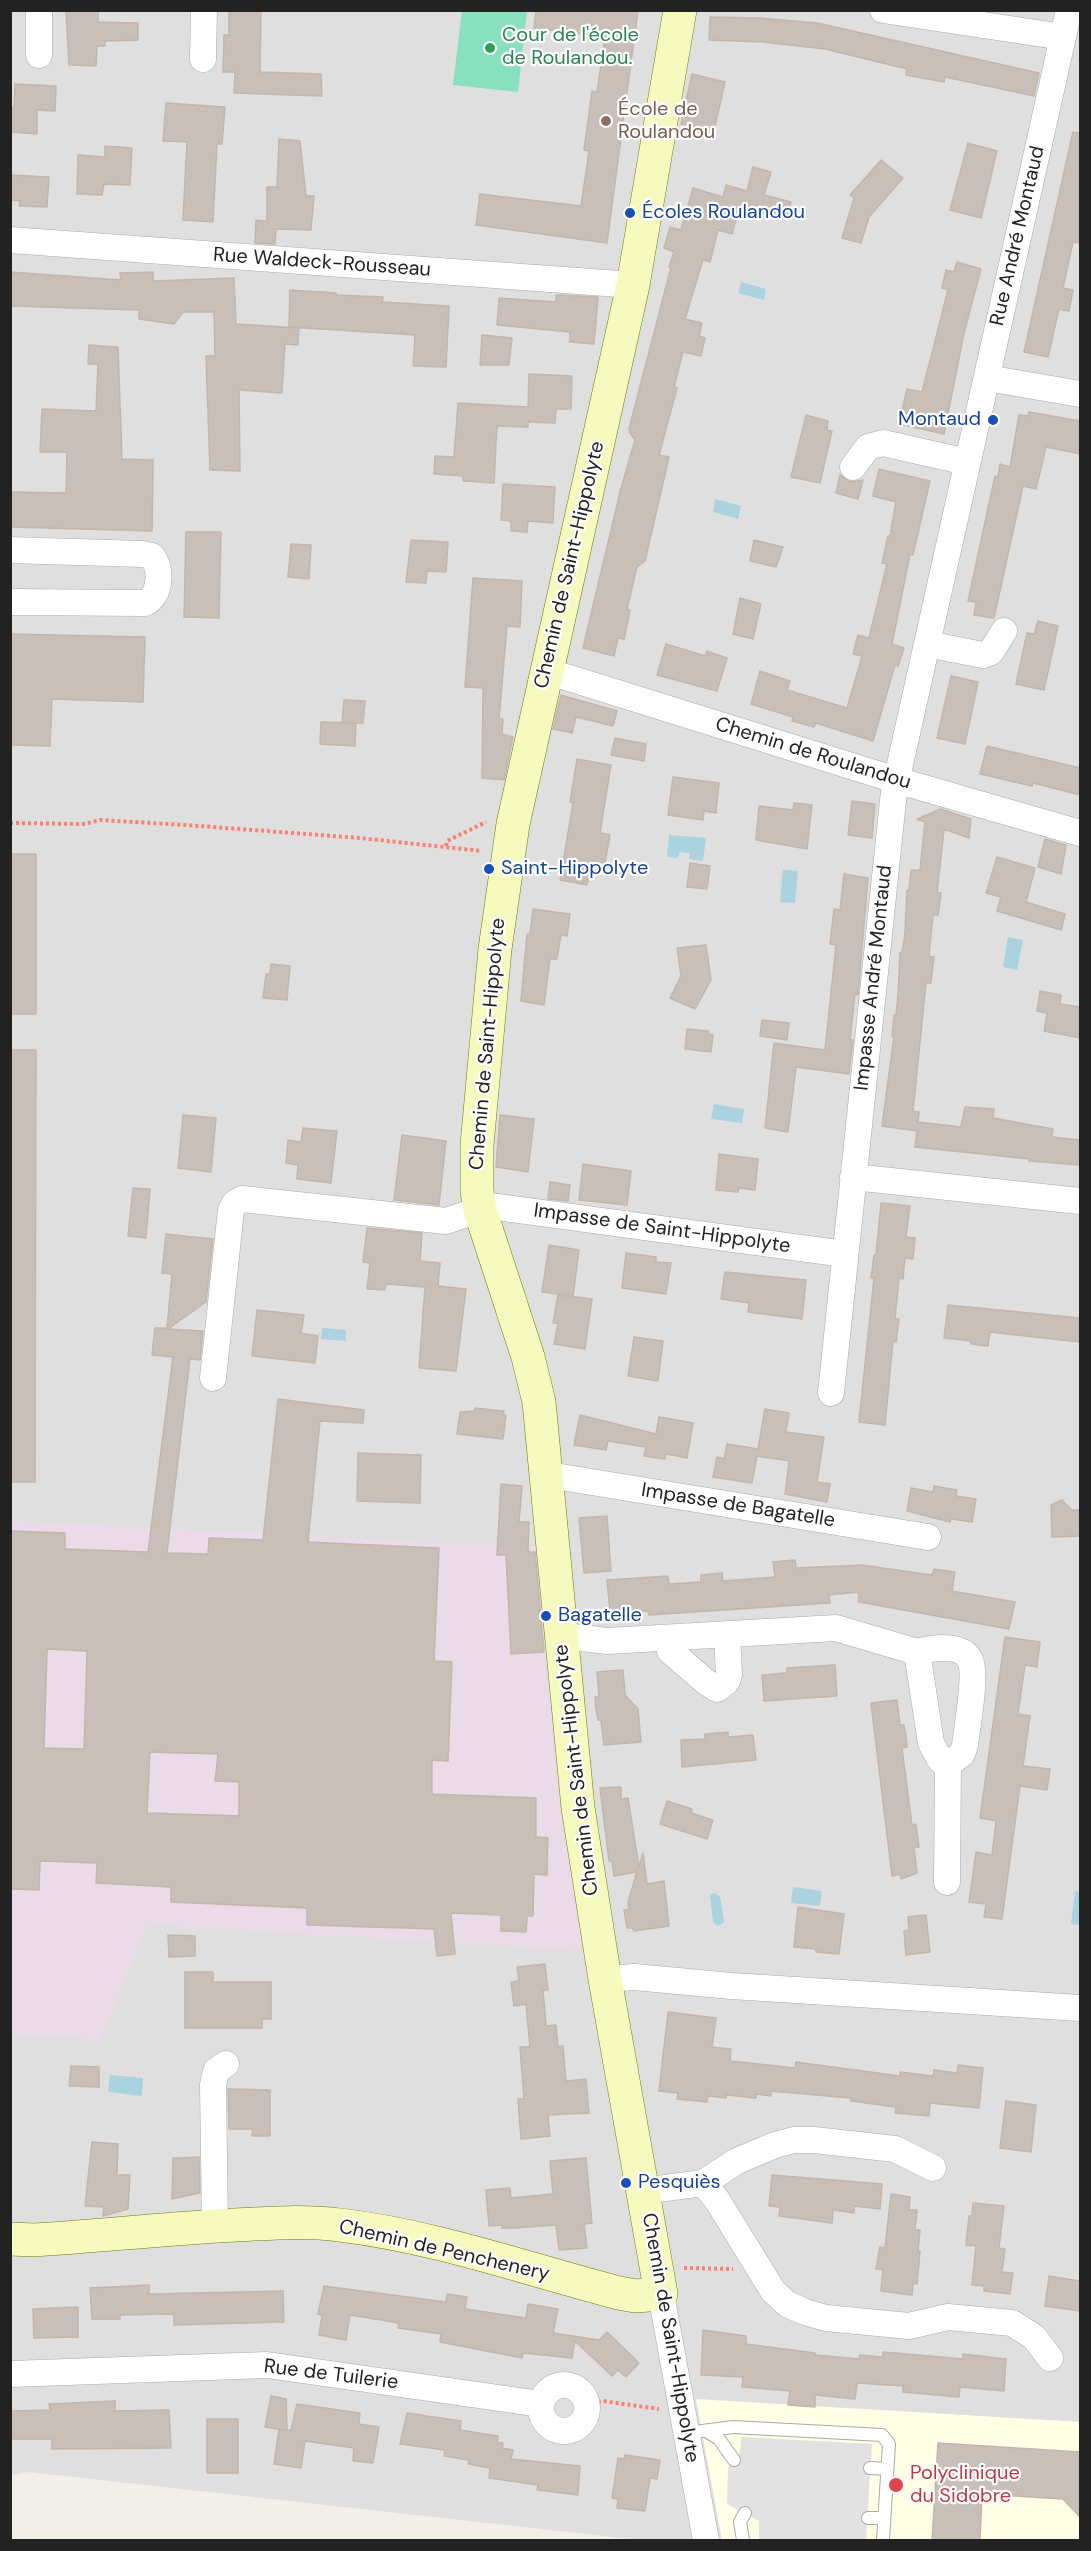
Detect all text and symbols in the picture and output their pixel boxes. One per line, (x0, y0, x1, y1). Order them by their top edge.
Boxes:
place label: Cour de l'école de Roulandou. (502, 24, 639, 71)
marker: Cour de l'école de Roulandou. (483, 41, 497, 55)
place label: École de Roulandou (618, 98, 715, 145)
marker: École de Roulandou (599, 114, 613, 128)
street label: Rue André Montaud (986, 144, 1050, 328)
place label: Écoles Roulandou (642, 201, 805, 225)
marker: Écoles Roulandou (623, 206, 637, 220)
street label: Rue Waldeck-Rousseau (212, 243, 432, 283)
place label: Montaud (898, 408, 981, 432)
marker: Montaud (986, 413, 1000, 427)
street label: Chemin de Saint-Hippolyte (530, 439, 610, 691)
street label: Chemin de Roulandou (712, 713, 914, 795)
place label: Saint-Hippolyte (501, 857, 648, 881)
marker: Saint-Hippolyte (482, 862, 496, 876)
street label: Impasse André Montaud (850, 864, 898, 1092)
street label: Chemin de Saint-Hippolyte (465, 917, 511, 1171)
street label: Impasse de Saint-Hippolyte (532, 1199, 792, 1259)
street label: Impasse de Bagatelle (639, 1479, 837, 1533)
place label: Bagatelle (558, 1604, 642, 1628)
marker: Bagatelle (539, 1609, 553, 1623)
street label: Chemin de Saint-Hippolyte (550, 1643, 604, 1897)
place label: Pesquiès (638, 2171, 721, 2195)
marker: Pesquiès (619, 2176, 633, 2190)
street label: Chemin de Saint-Hippolyte (636, 2211, 704, 2465)
street label: Chemin de Penchenery (336, 2215, 552, 2287)
street label: Rue de Tuilerie (262, 2355, 400, 2395)
place label: Polyclinique du Sidobre (910, 2462, 1020, 2509)
marker: Polyclinique du Sidobre (887, 2476, 905, 2494)

